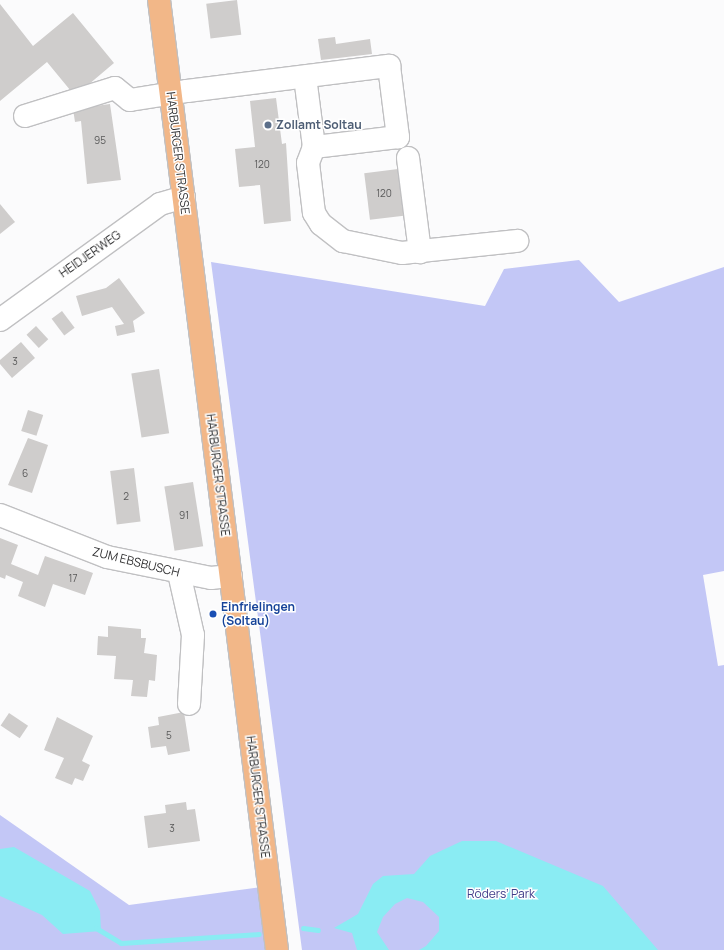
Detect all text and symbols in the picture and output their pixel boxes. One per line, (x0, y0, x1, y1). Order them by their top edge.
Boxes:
street label: HARBURGER STRASSE (163, 91, 193, 215)
place label: Zollamt Soltau (276, 118, 362, 132)
marker: Zollamt Soltau (263, 120, 273, 130)
house number: 95 (94, 135, 106, 147)
house number: 120 (254, 159, 270, 171)
house number: 120 (376, 188, 392, 200)
street label: HEIDJERWEG (56, 227, 124, 281)
house number: 3 (12, 356, 18, 368)
street label: HARBURGER STRASSE (203, 413, 233, 537)
house number: 6 (22, 468, 28, 480)
house number: 2 (123, 491, 129, 503)
house number: 91 (179, 510, 189, 522)
street label: ZUM EBSBUSCH (91, 544, 181, 580)
house number: 17 (69, 573, 77, 585)
place label: Einfrielingen (Soltau) (221, 600, 295, 628)
marker: Einfrielingen (Soltau) (208, 609, 218, 619)
house number: 5 (166, 730, 172, 742)
street label: HARBURGER STRASSE (243, 735, 273, 859)
house number: 3 (169, 823, 175, 835)
park label: Röders’ Park (467, 887, 535, 901)

